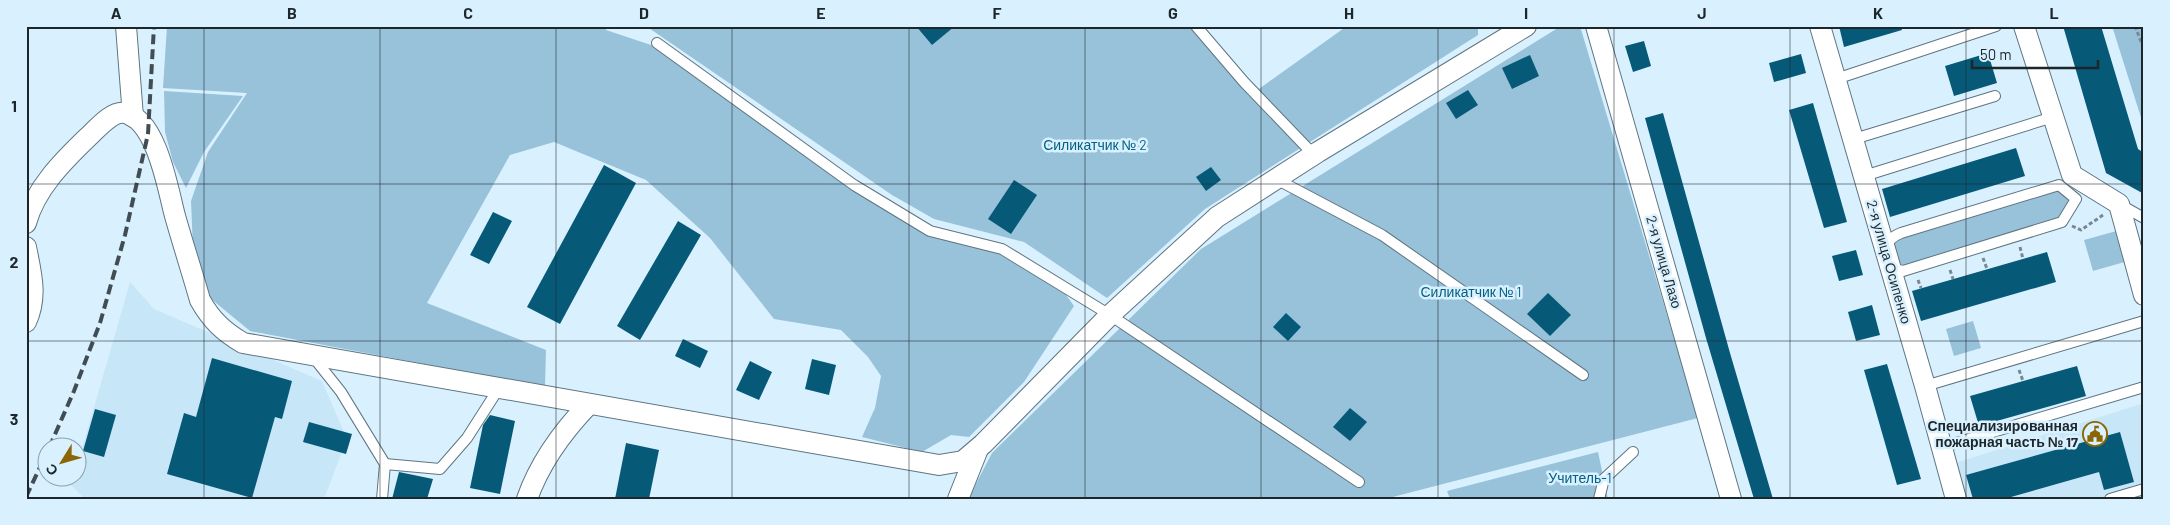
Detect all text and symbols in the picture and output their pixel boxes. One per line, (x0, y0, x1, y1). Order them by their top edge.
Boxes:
text: A (111, 3, 122, 22)
text: B (287, 3, 297, 22)
text: C (463, 3, 473, 22)
text: D (639, 3, 649, 22)
text: E (816, 3, 826, 22)
text: F (993, 3, 1002, 22)
text: G (1168, 3, 1178, 22)
text: H (1344, 3, 1354, 22)
text: I (1524, 3, 1528, 22)
text: J (1697, 3, 1707, 22)
text: K (1873, 3, 1883, 22)
text: L (2049, 3, 2059, 22)
scale bar (1972, 38, 2099, 70)
text: 50 m (1980, 45, 2012, 63)
text: 1 (11, 96, 17, 115)
park label: Силикатчик № 2 (1043, 136, 1147, 153)
street label: 2-я улица Осипенко (1864, 198, 1915, 326)
street label: 2-я улица Лазо (1643, 214, 1686, 310)
text: 2 (10, 252, 19, 271)
park label: Силикатчик № 1 (1420, 283, 1522, 300)
text: 3 (10, 409, 18, 428)
place label: Специализированная пожарная часть № 17 (1927, 417, 2078, 450)
public building icon: Специализированная пожарная часть № 17 (2082, 421, 2108, 447)
north arrow (38, 438, 88, 488)
text: С (41, 461, 61, 479)
park label: Учитель-1 (1548, 469, 1612, 486)

